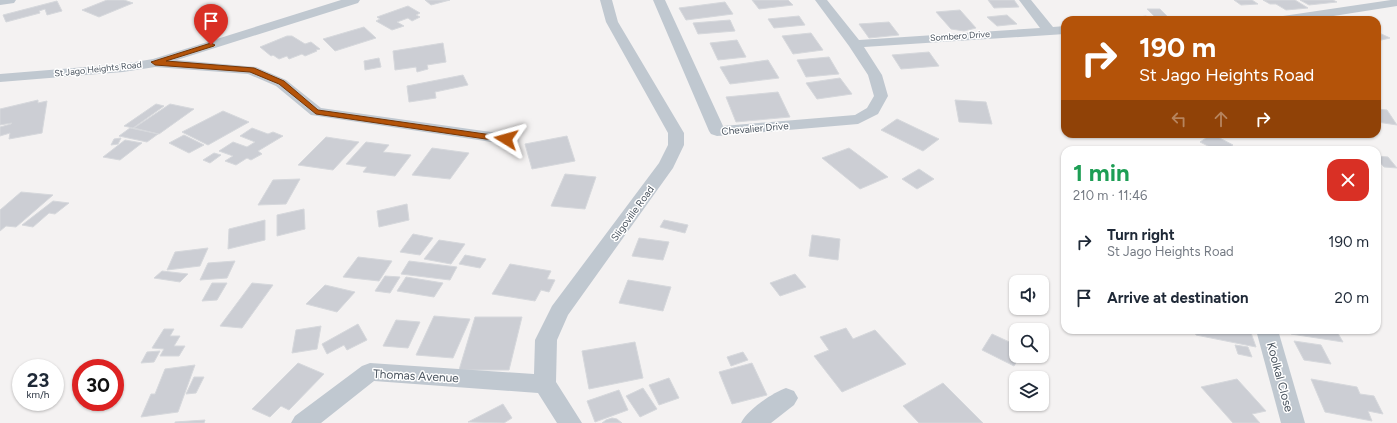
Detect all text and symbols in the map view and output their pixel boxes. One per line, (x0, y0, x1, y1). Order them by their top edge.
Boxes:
pin (194, 4, 228, 45)
icon: arrive (200, 10, 222, 32)
street label: Sombero Drive (930, 28, 990, 43)
text: 190 m (1139, 30, 1216, 64)
icon: right (1073, 32, 1125, 84)
street label: St Jago Heights Road (54, 58, 142, 79)
text: St Jago Heights Road (1139, 64, 1314, 86)
icon: left (1168, 108, 1190, 130)
icon: ahead (1210, 108, 1232, 130)
icon: right (1252, 108, 1274, 130)
position arrow (485, 118, 527, 160)
street label: Chevalier Drive (721, 119, 790, 138)
text: 1 min (1073, 158, 1130, 187)
button: close (1327, 159, 1369, 201)
street label: Sligoville Road (608, 183, 657, 243)
text: 210 m · 11:46 (1073, 188, 1147, 203)
text: Turn right (1107, 226, 1175, 244)
icon: right (1073, 231, 1095, 253)
text: 190 m (1328, 233, 1369, 251)
text: St Jago Heights Road (1107, 244, 1234, 259)
map controls (1009, 275, 1049, 411)
button: sound (1009, 275, 1049, 315)
icon: arrive (1073, 287, 1095, 309)
text: Arrive at destination (1107, 289, 1248, 307)
text: 20 m (1335, 289, 1369, 307)
button: search (1009, 323, 1049, 363)
street label: Koolkal Close (1264, 341, 1296, 414)
speed limit sign: 30 (72, 359, 124, 411)
street label: Thomas Avenue (373, 367, 460, 385)
text: 23 (27, 368, 49, 392)
button: layers (1009, 371, 1049, 411)
text: km/h (27, 388, 49, 401)

